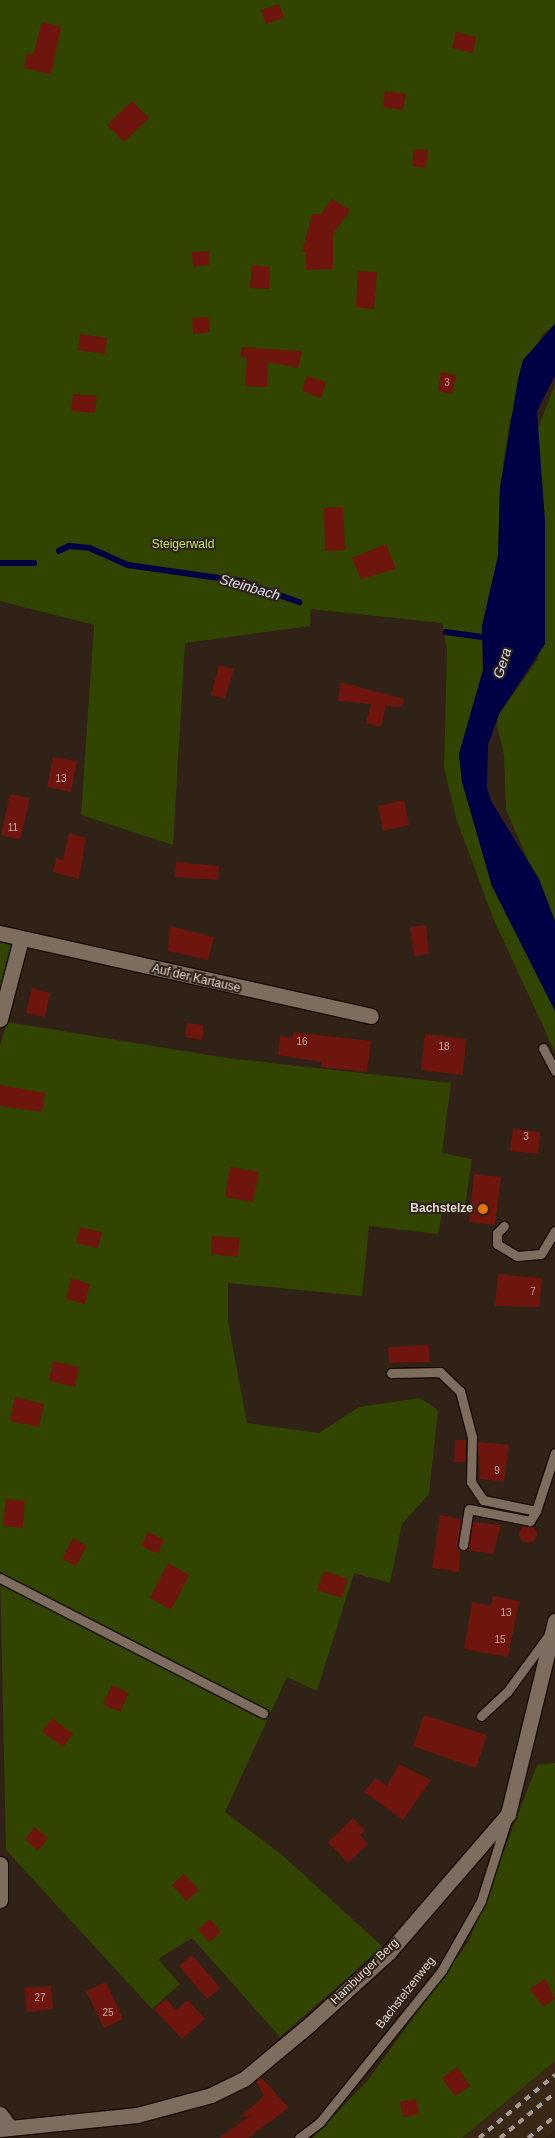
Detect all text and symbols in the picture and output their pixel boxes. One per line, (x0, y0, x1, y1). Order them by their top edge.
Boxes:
house number: 3 (444, 377, 450, 389)
park label: Steigerwald (152, 538, 214, 552)
water label: Steinbach (218, 570, 282, 604)
water label: Gera (489, 646, 515, 680)
house number: 13 (55, 773, 67, 785)
house number: 11 (8, 822, 18, 834)
street label: Auf der Kartause (151, 962, 241, 996)
house number: 16 (296, 1036, 308, 1048)
house number: 18 (438, 1041, 450, 1053)
house number: 3 (523, 1131, 529, 1143)
place label: Bachstelze (410, 1202, 473, 1216)
marker: Bachstelze (477, 1203, 489, 1215)
house number: 7 (530, 1286, 536, 1298)
house number: 9 (494, 1465, 500, 1477)
house number: 13 (500, 1607, 512, 1619)
house number: 15 (494, 1634, 506, 1646)
street label: Hamburger Berg (328, 1936, 402, 2008)
street label: Bachstelzenweg (373, 1954, 439, 2032)
house number: 27 (34, 1992, 46, 2004)
house number: 25 (102, 2007, 114, 2019)

